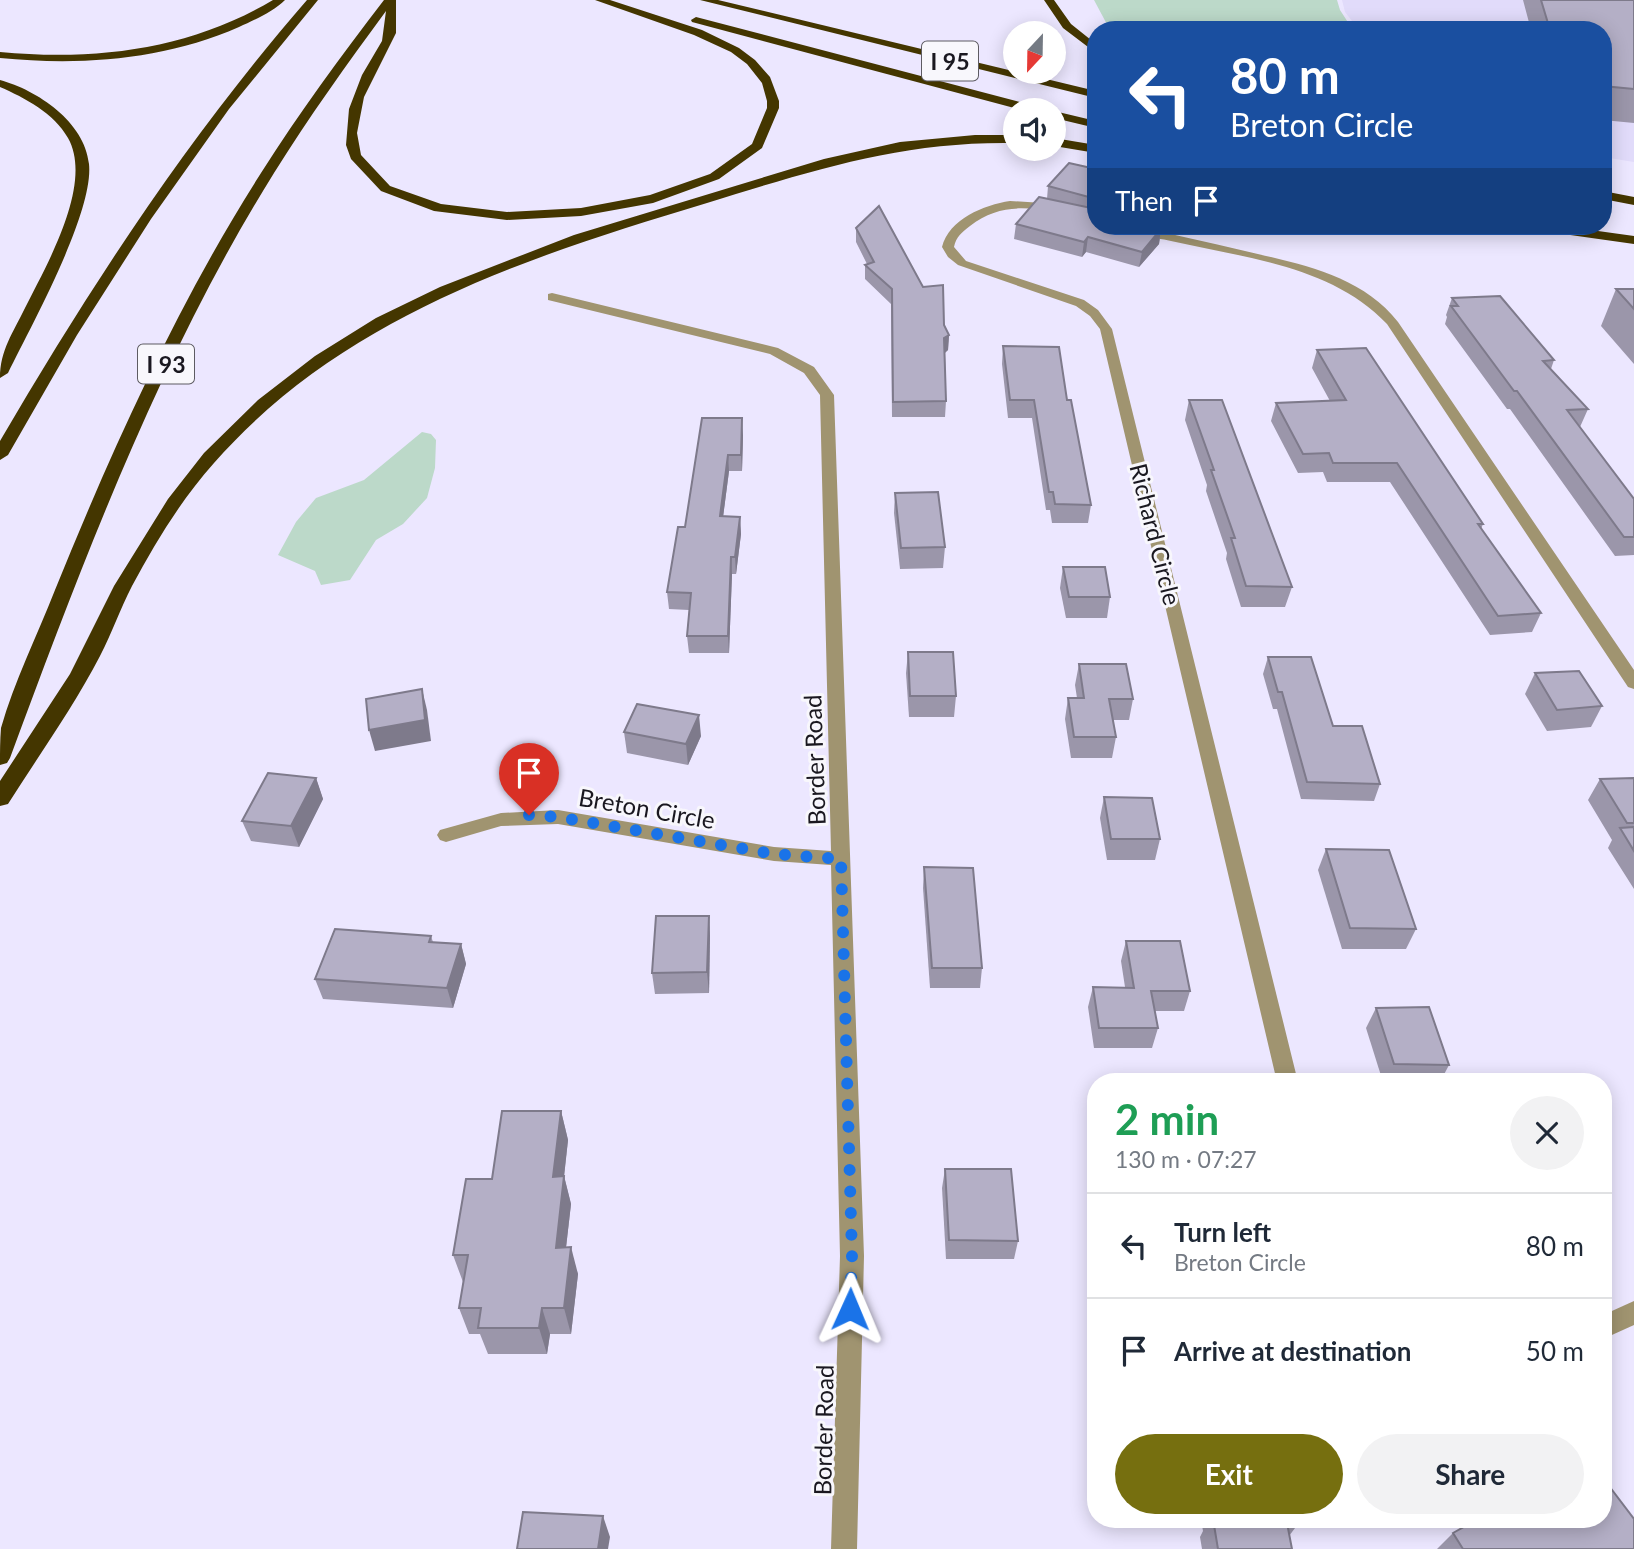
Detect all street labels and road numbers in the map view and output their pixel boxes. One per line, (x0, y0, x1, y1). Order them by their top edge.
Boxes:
road number: I 95 (922, 41, 978, 80)
road number: I 93 (138, 344, 194, 384)
street label: Richard Circle (1124, 460, 1188, 608)
street label: Border Road (797, 694, 831, 826)
street label: Breton Circle (577, 782, 717, 834)
street label: Border Road (807, 1364, 839, 1496)

